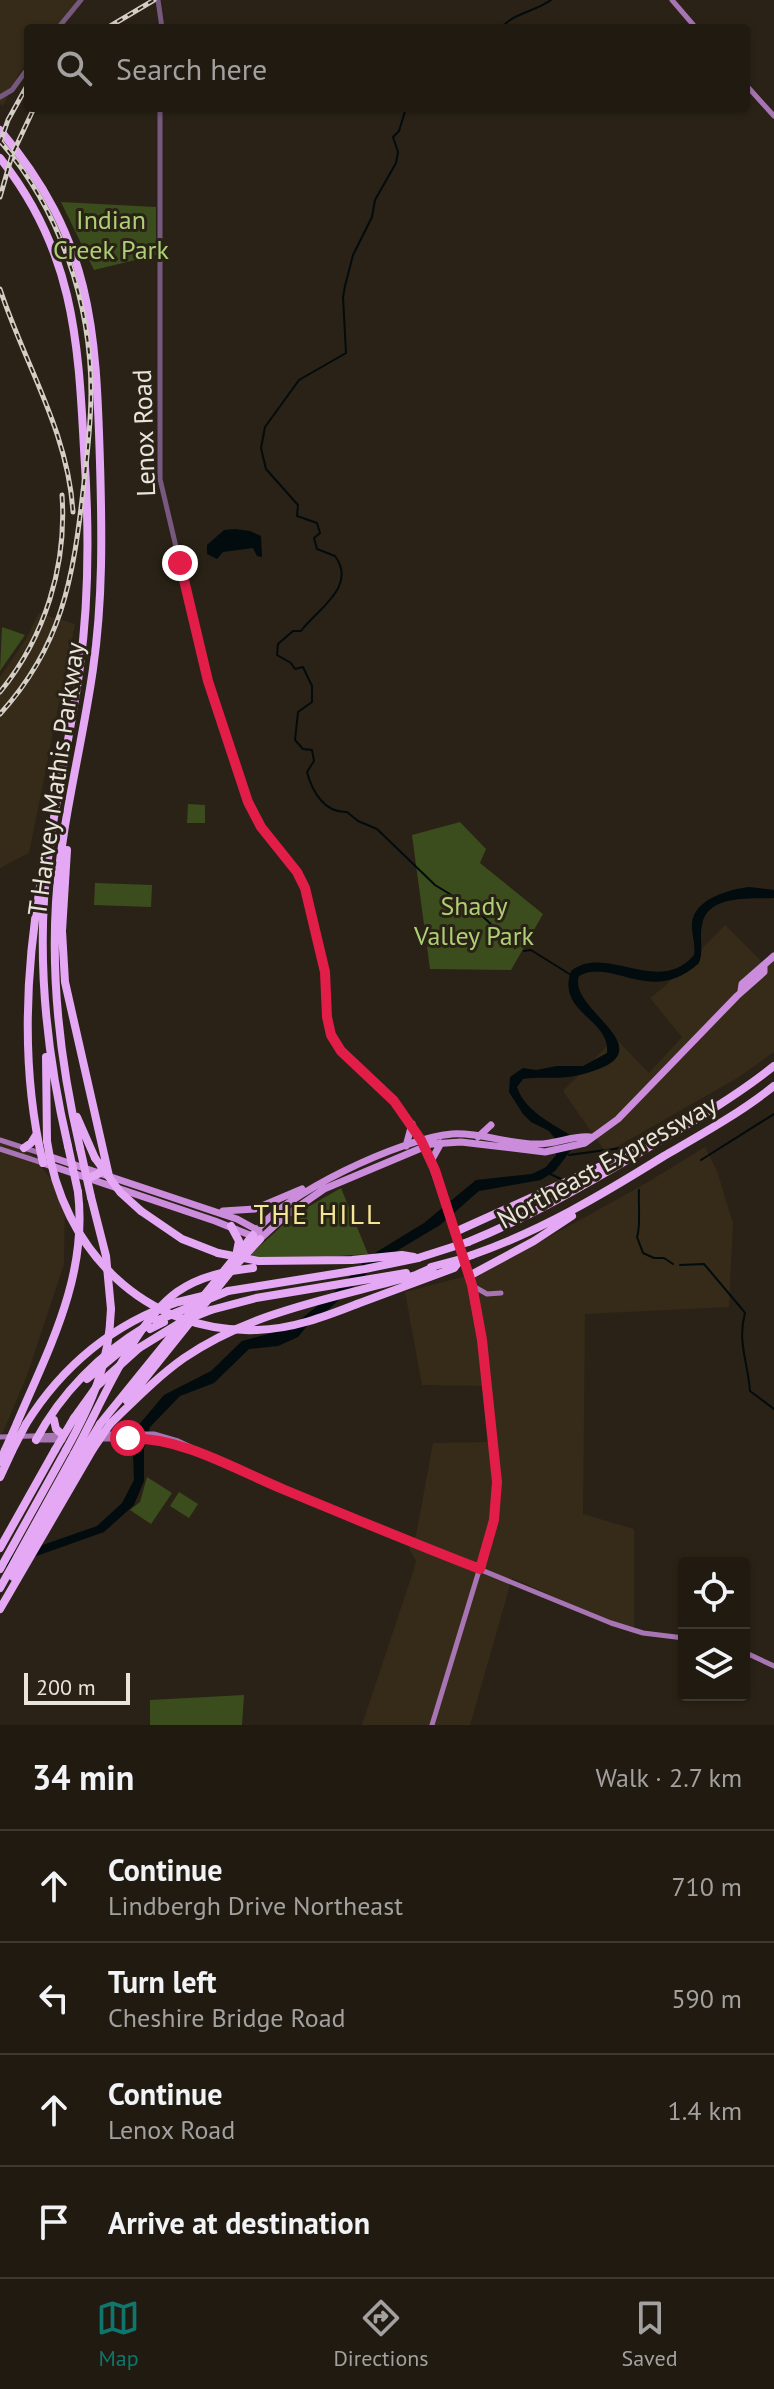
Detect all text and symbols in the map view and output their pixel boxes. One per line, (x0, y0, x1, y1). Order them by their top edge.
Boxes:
search box (24, 24, 750, 112)
icon: search (52, 46, 96, 90)
text: Search here (116, 49, 267, 88)
park label: Indian Creek Park (53, 203, 169, 266)
street label: Lenox Road (125, 369, 162, 497)
route end (162, 545, 198, 581)
street label: T Harvey Mathis Parkway (20, 640, 91, 918)
park label: Shady Valley Park (413, 889, 535, 952)
street label: Northeast Expressway (491, 1087, 722, 1236)
district label: THE HILL (254, 1195, 382, 1232)
route start (110, 1420, 146, 1456)
map controls (678, 1557, 750, 1701)
button: locate (678, 1557, 750, 1629)
button: layers (678, 1629, 750, 1701)
scale bar (24, 1669, 130, 1705)
text: 200 m (36, 1673, 96, 1701)
text: 34 min (32, 1755, 134, 1799)
text: Walk · 2.7 km (596, 1761, 742, 1794)
text: Continue (108, 1850, 222, 1889)
icon: ahead (32, 1864, 76, 1908)
text: 710 m (671, 1870, 742, 1903)
text: Lindbergh Drive Northeast (108, 1889, 403, 1922)
text: Turn left (108, 1962, 216, 2001)
icon: left (32, 1976, 76, 2020)
text: 590 m (671, 1982, 742, 2015)
text: Cheshire Bridge Road (108, 2001, 346, 2034)
text: Continue (108, 2074, 222, 2113)
icon: ahead (32, 2088, 76, 2132)
text: 1.4 km (668, 2094, 742, 2127)
text: Lenox Road (108, 2113, 235, 2146)
icon: arrive (32, 2200, 76, 2244)
text: Arrive at destination (108, 2203, 370, 2242)
tab: Map (96, 2296, 140, 2372)
tab: Directions (333, 2296, 429, 2372)
tab: Saved (622, 2296, 677, 2372)

